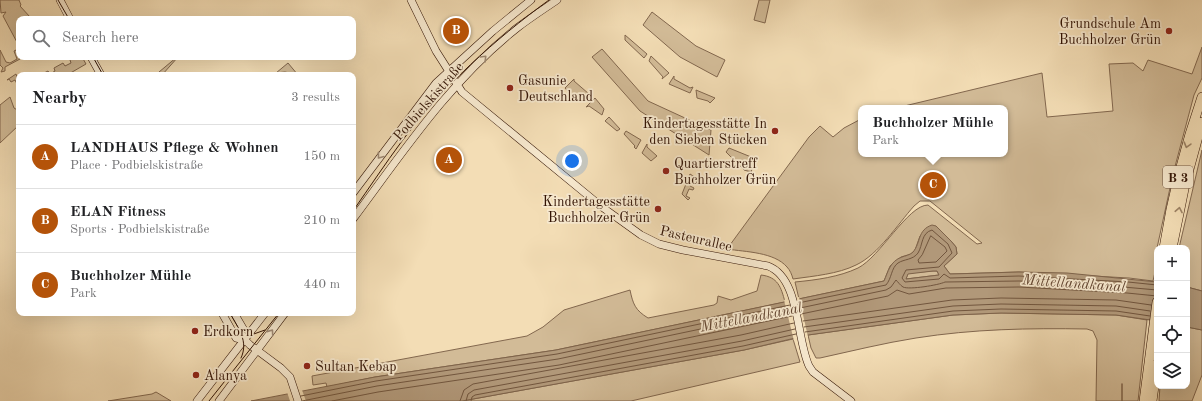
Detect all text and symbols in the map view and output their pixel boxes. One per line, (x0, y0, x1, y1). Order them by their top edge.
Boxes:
search box (16, 16, 356, 60)
pin: B (443, 16, 469, 46)
place label: Grundschule Am Buchholzer Grün (1059, 17, 1161, 47)
marker: Grundschule Am Buchholzer Grün (1164, 26, 1174, 36)
icon: search (30, 27, 52, 49)
text: Search here (62, 31, 139, 46)
one-way arrow (479, 55, 487, 63)
street label: Podbielskistraße (391, 60, 466, 144)
place label: Gasunie Deutschland (518, 74, 593, 104)
marker: Gasunie Deutschland (505, 83, 515, 93)
text: Nearby (32, 90, 87, 107)
text: 3 results (291, 91, 340, 104)
popup (858, 105, 1008, 157)
text: Buchholzer Mühle (872, 116, 994, 131)
place label: Kindertagesstätte In den Sieben Stücken (643, 117, 767, 147)
marker: Kindertagesstätte In den Sieben Stücken (770, 126, 780, 136)
text: Park (872, 134, 899, 147)
text: LANDHAUS Pflege & Wohnen (70, 141, 279, 156)
one-way arrow (1183, 141, 1192, 148)
pin: A (436, 145, 462, 175)
text: A (40, 150, 50, 163)
text: 150 m (303, 150, 340, 163)
one-way arrow (378, 151, 385, 158)
your location (562, 151, 582, 171)
place label: Quartierstreff Buchholzer Grün (674, 157, 777, 187)
text: Place · Podbielskistraße (70, 159, 203, 172)
marker: Quartierstreff Buchholzer Grün (661, 166, 671, 176)
road number: B 3 (1163, 166, 1193, 188)
pin: C (920, 170, 946, 200)
place label: Kindertagesstätte Buchholzer Grün (543, 195, 650, 225)
marker: Kindertagesstätte Buchholzer Grün (653, 204, 663, 214)
text: ELAN Fitness (70, 205, 166, 220)
one-way arrow (1175, 206, 1183, 213)
text: B (40, 214, 50, 227)
text: 210 m (303, 214, 340, 227)
text: Sports · Podbielskistraße (70, 223, 209, 236)
street label: Pasteurallee (658, 224, 733, 254)
map controls (1154, 245, 1190, 389)
button: + (1154, 245, 1190, 281)
text: Buchholzer Mühle (70, 269, 191, 284)
water label: Mittellandkanal (1021, 273, 1127, 296)
text: C (41, 278, 49, 291)
text: 440 m (303, 278, 340, 291)
button: − (1154, 281, 1190, 317)
text: Park (70, 287, 97, 300)
water label: Mittellandkanal (698, 301, 804, 336)
button: locate (1154, 317, 1190, 353)
place label: Erdkorn (203, 325, 254, 339)
marker: Erdkorn (190, 326, 200, 336)
one-way arrow (266, 330, 273, 337)
button: layers (1154, 353, 1190, 389)
place label: Sultan Kebap (315, 360, 397, 374)
marker: Sultan Kebap (302, 361, 312, 371)
place label: Alanya (204, 369, 247, 383)
marker: Alanya (191, 370, 201, 380)

